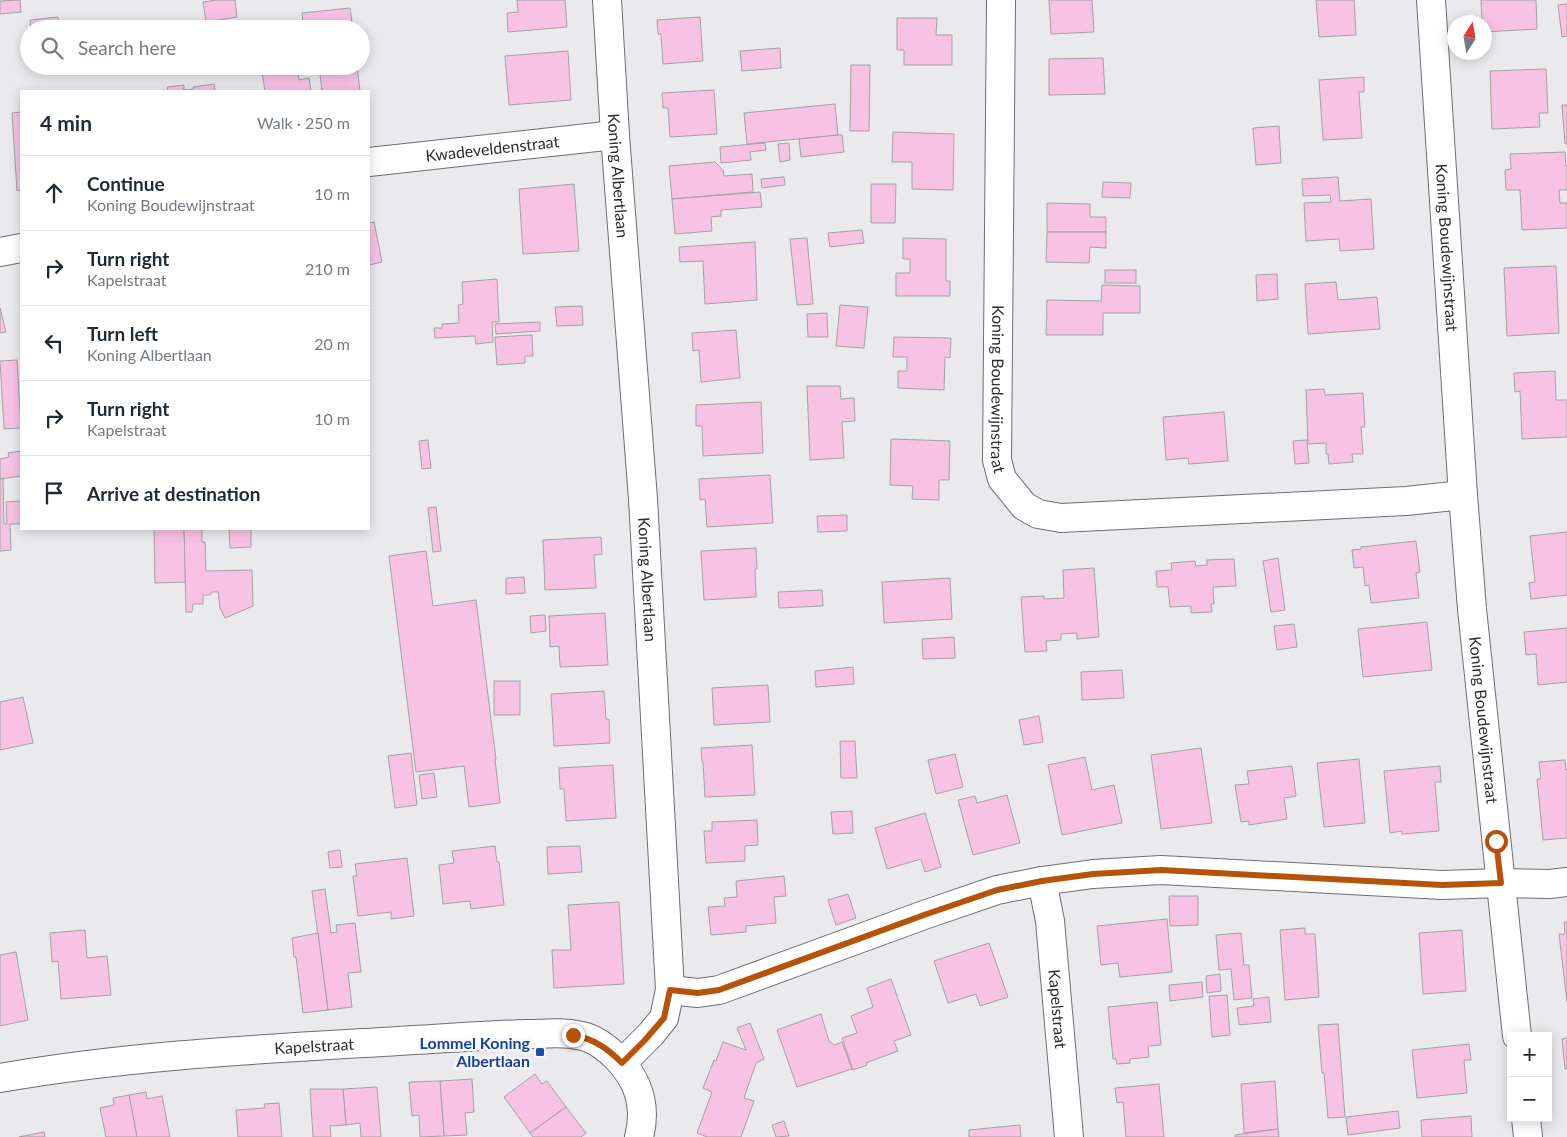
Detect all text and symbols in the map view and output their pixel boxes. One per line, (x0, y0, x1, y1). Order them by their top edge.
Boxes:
north arrow (1447, 15, 1492, 60)
search box (20, 20, 370, 75)
icon: search (38, 34, 66, 62)
text: Search here (78, 36, 176, 59)
text: 4 min (40, 110, 92, 135)
text: Walk · 250 m (257, 113, 350, 132)
street label: Koning Albertlaan (605, 113, 633, 239)
street label: Kwadeveldenstraat (424, 131, 560, 165)
street label: Koning Boudewijnstraat (1433, 163, 1462, 332)
text: Continue (87, 172, 165, 195)
icon: ahead (40, 179, 68, 207)
text: 10 m (314, 184, 350, 203)
text: Koning Boudewijnstraat (87, 195, 255, 214)
text: Turn right (87, 247, 169, 270)
icon: right (40, 254, 68, 282)
text: 210 m (305, 259, 350, 278)
text: Kapelstraat (87, 270, 167, 289)
street label: Koning Boudewijnstraat (988, 305, 1010, 475)
text: Turn left (87, 322, 158, 345)
icon: left (40, 329, 68, 357)
text: 20 m (314, 334, 350, 353)
text: Koning Albertlaan (87, 345, 212, 364)
text: Turn right (87, 397, 169, 420)
icon: right (40, 404, 68, 432)
text: 10 m (314, 409, 350, 428)
text: Kapelstraat (87, 420, 167, 439)
icon: arrive (40, 479, 68, 507)
text: Arrive at destination (87, 482, 260, 505)
street label: Koning Albertlaan (635, 517, 661, 642)
street label: Koning Boudewijnstraat (1466, 635, 1502, 805)
route start (1485, 830, 1508, 853)
street label: Kapelstraat (1045, 968, 1071, 1050)
route end (562, 1024, 585, 1047)
map controls (1507, 1032, 1552, 1122)
button: + (1507, 1032, 1552, 1077)
place label: Lommel Koning Albertlaan (420, 1033, 531, 1070)
street label: Kapelstraat (274, 1034, 355, 1057)
marker: Lommel Koning Albertlaan (534, 1046, 546, 1058)
button: − (1507, 1077, 1552, 1122)

